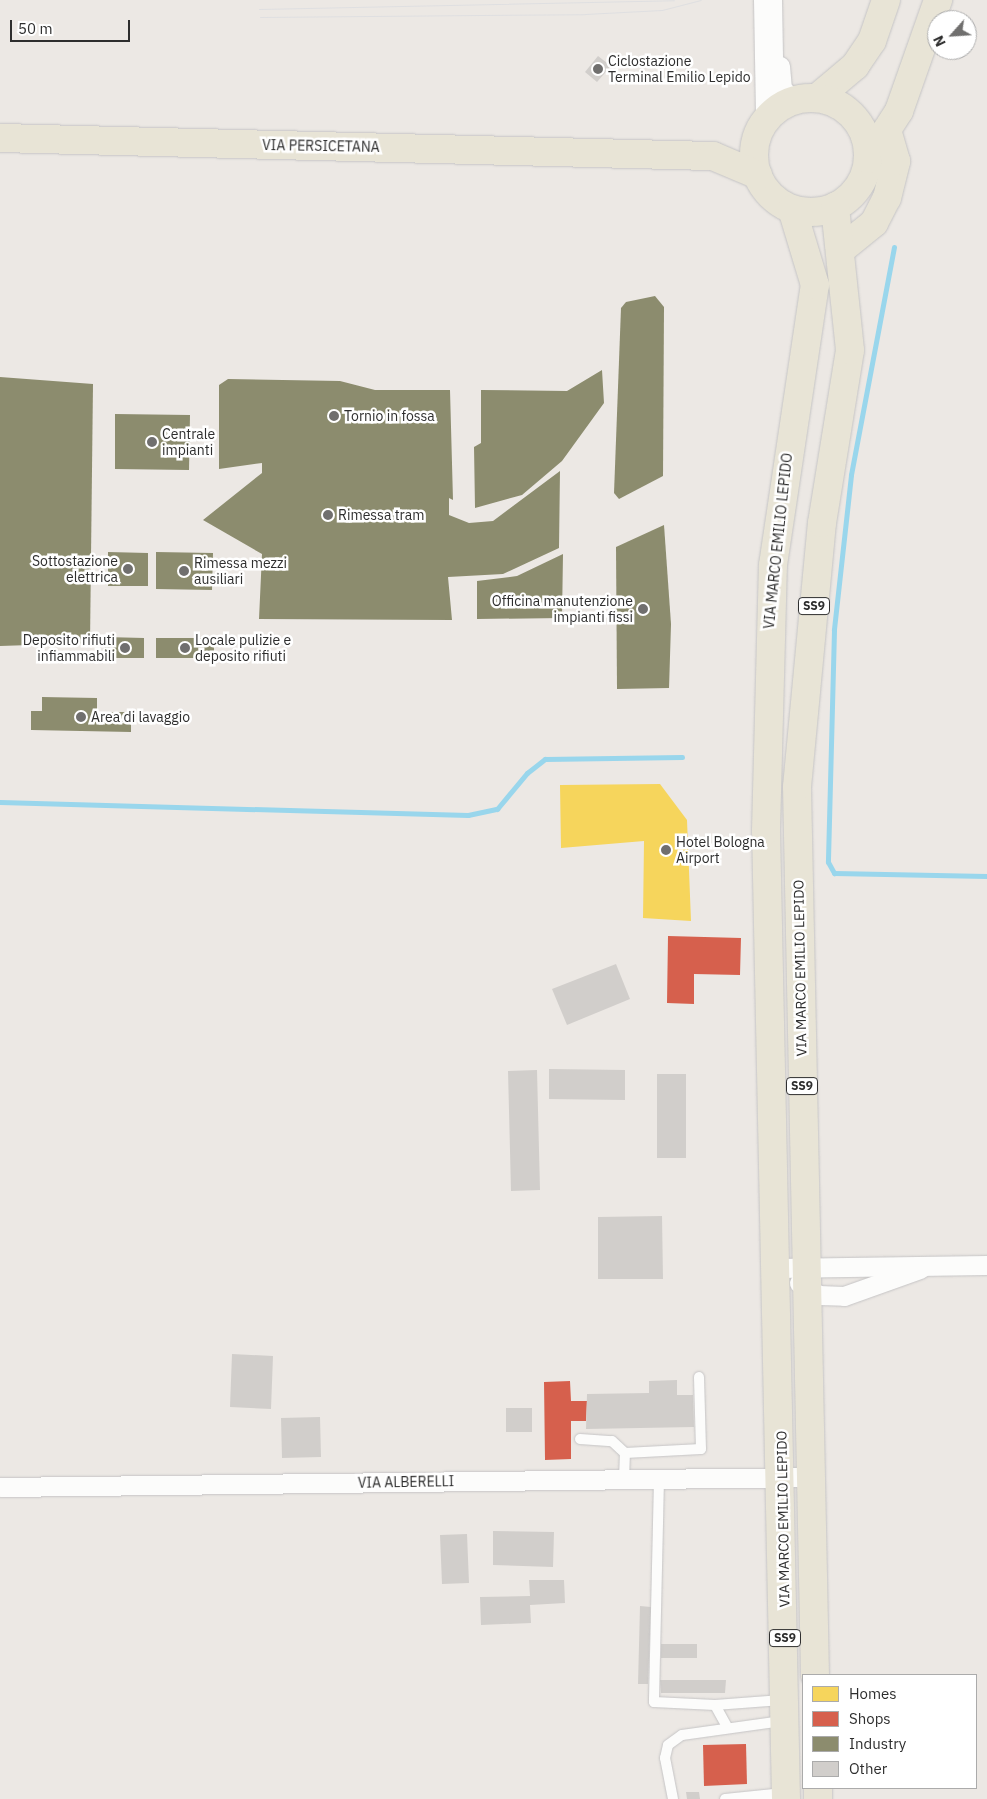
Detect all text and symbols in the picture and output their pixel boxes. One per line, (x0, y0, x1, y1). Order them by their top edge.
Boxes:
scale bar (12, 10, 132, 42)
north arrow (927, 10, 977, 60)
text: 50 m (18, 19, 53, 38)
text: N (929, 33, 950, 50)
place label: Ciclostazione Terminal Emilio Lepido (608, 53, 751, 85)
marker: Ciclostazione Terminal Emilio Lepido (592, 63, 604, 75)
street label: VIA PERSICETANA (262, 137, 380, 155)
place label: Tornio in fossa (344, 408, 435, 424)
marker: Tornio in fossa (328, 410, 340, 422)
place label: Centrale impianti (162, 426, 215, 458)
marker: Centrale impianti (146, 436, 158, 448)
street label: VIA MARCO EMILIO LEPIDO (760, 452, 796, 630)
place label: Rimessa tram (338, 507, 424, 523)
marker: Rimessa tram (322, 509, 334, 521)
place label: Sottostazione elettrica (32, 553, 118, 586)
place label: Rimessa mezzi ausiliari (194, 555, 287, 588)
marker: Sottostazione elettrica (122, 563, 134, 575)
marker: Rimessa mezzi ausiliari (178, 565, 190, 577)
place label: Officina manutenzione impianti fissi (492, 593, 633, 626)
road number: SS9 (798, 596, 830, 616)
marker: Officina manutenzione impianti fissi (637, 603, 649, 615)
place label: Deposito rifiuti infiammabili (23, 632, 115, 664)
place label: Locale pulizie e deposito rifiuti (195, 632, 291, 664)
marker: Deposito rifiuti infiammabili (119, 642, 131, 654)
marker: Locale pulizie e deposito rifiuti (179, 642, 191, 654)
place label: Area di lavaggio (91, 709, 190, 725)
marker: Area di lavaggio (75, 711, 87, 723)
place label: Hotel Bologna Airport (676, 834, 765, 866)
marker: Hotel Bologna Airport (660, 844, 672, 856)
street label: VIA MARCO EMILIO LEPIDO (790, 879, 810, 1057)
road number: SS9 (786, 1076, 818, 1096)
street label: VIA MARCO EMILIO LEPIDO (773, 1430, 793, 1608)
street label: VIA ALBERELLI (358, 1473, 454, 1491)
road number: SS9 (769, 1629, 801, 1648)
legend (802, 1674, 977, 1789)
text: Homes (849, 1684, 897, 1703)
text: Shops (849, 1709, 891, 1728)
text: Industry (849, 1734, 906, 1753)
text: Other (849, 1759, 887, 1778)

